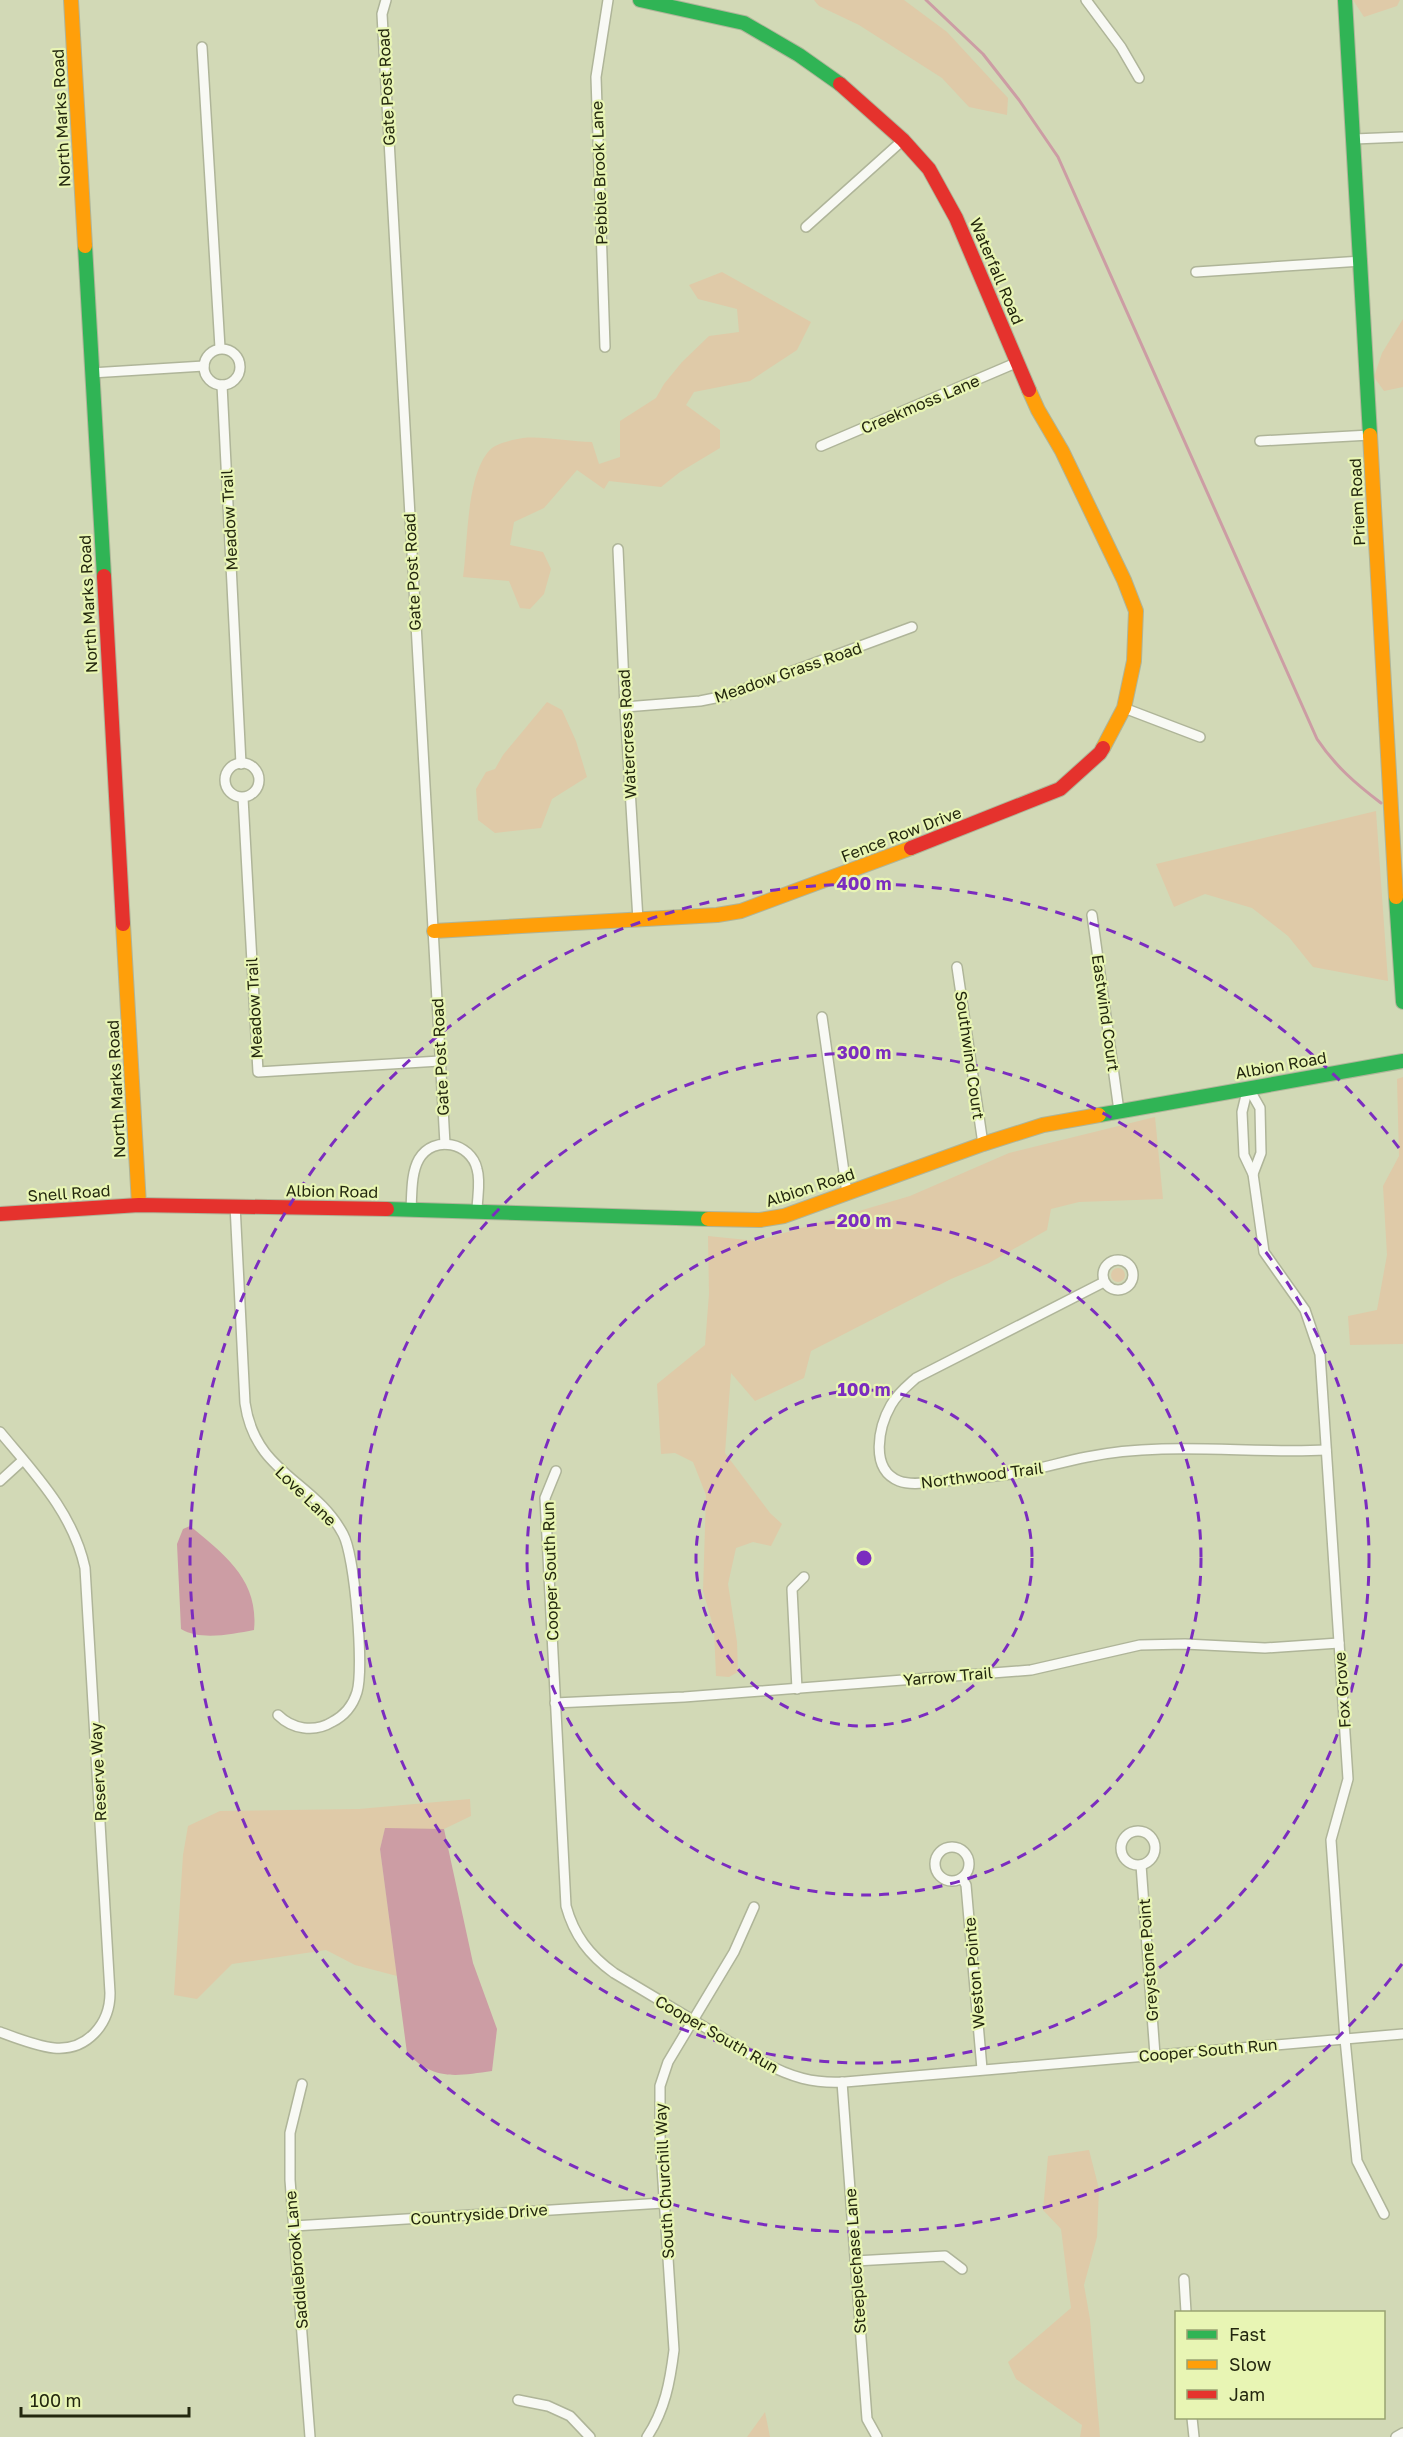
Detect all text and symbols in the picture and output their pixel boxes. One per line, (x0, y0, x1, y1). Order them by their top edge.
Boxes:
street label: Gate Post Road (373, 28, 399, 146)
street label: North Marks Road (47, 48, 75, 188)
street label: Pebble Brook Lane (586, 101, 612, 245)
street label: Waterfall Road (966, 215, 1028, 327)
street label: Creekmoss Lane (858, 370, 982, 438)
street label: Priem Road (1345, 458, 1369, 546)
street label: Meadow Trail (216, 469, 242, 571)
street label: Gate Post Road (399, 513, 425, 631)
street label: North Marks Road (74, 534, 102, 674)
street label: Meadow Grass Road (712, 637, 864, 707)
street label: Watercress Road (614, 669, 640, 799)
street label: Fence Row Drive (838, 802, 964, 866)
text: 400 m (837, 872, 891, 894)
street label: Eastwind Court (1088, 953, 1124, 1073)
street label: Meadow Trail (241, 957, 267, 1059)
street label: Southwind Court (951, 989, 989, 1121)
street label: Gate Post Road (427, 998, 453, 1116)
street label: North Marks Road (102, 1019, 130, 1159)
text: 300 m (837, 1041, 891, 1063)
street label: Albion Road (1234, 1047, 1328, 1083)
street label: Albion Road (763, 1163, 857, 1211)
street label: Snell Road (27, 1180, 111, 1206)
street label: Albion Road (286, 1180, 378, 1202)
text: 200 m (837, 1209, 891, 1231)
text: 100 m (838, 1378, 890, 1400)
street label: Northwood Trail (920, 1458, 1044, 1492)
street label: Love Lane (271, 1462, 341, 1530)
street label: Cooper South Run (538, 1501, 562, 1641)
centre of rings (854, 1548, 874, 1568)
street label: Fox Grove (1329, 1651, 1355, 1729)
street label: Yarrow Trail (902, 1662, 994, 1690)
street label: Reserve Way (85, 1722, 111, 1822)
street label: Greystone Point (1134, 1898, 1162, 2022)
street label: Weston Pointe (959, 1916, 989, 2030)
street label: Cooper South Run (652, 1991, 782, 2077)
street label: Cooper South Run (1138, 2034, 1278, 2066)
street label: South Churchill Way (650, 2103, 678, 2259)
street label: Steeplechase Lane (840, 2188, 870, 2334)
street label: Saddlebrook Lane (280, 2190, 312, 2330)
street label: Countryside Drive (410, 2199, 548, 2229)
legend (1175, 2311, 1385, 2419)
text: Fast (1229, 2323, 1266, 2345)
text: Slow (1229, 2353, 1272, 2375)
scale bar (21, 2380, 189, 2418)
text: Jam (1229, 2383, 1265, 2405)
text: 100 m (30, 2389, 81, 2411)

